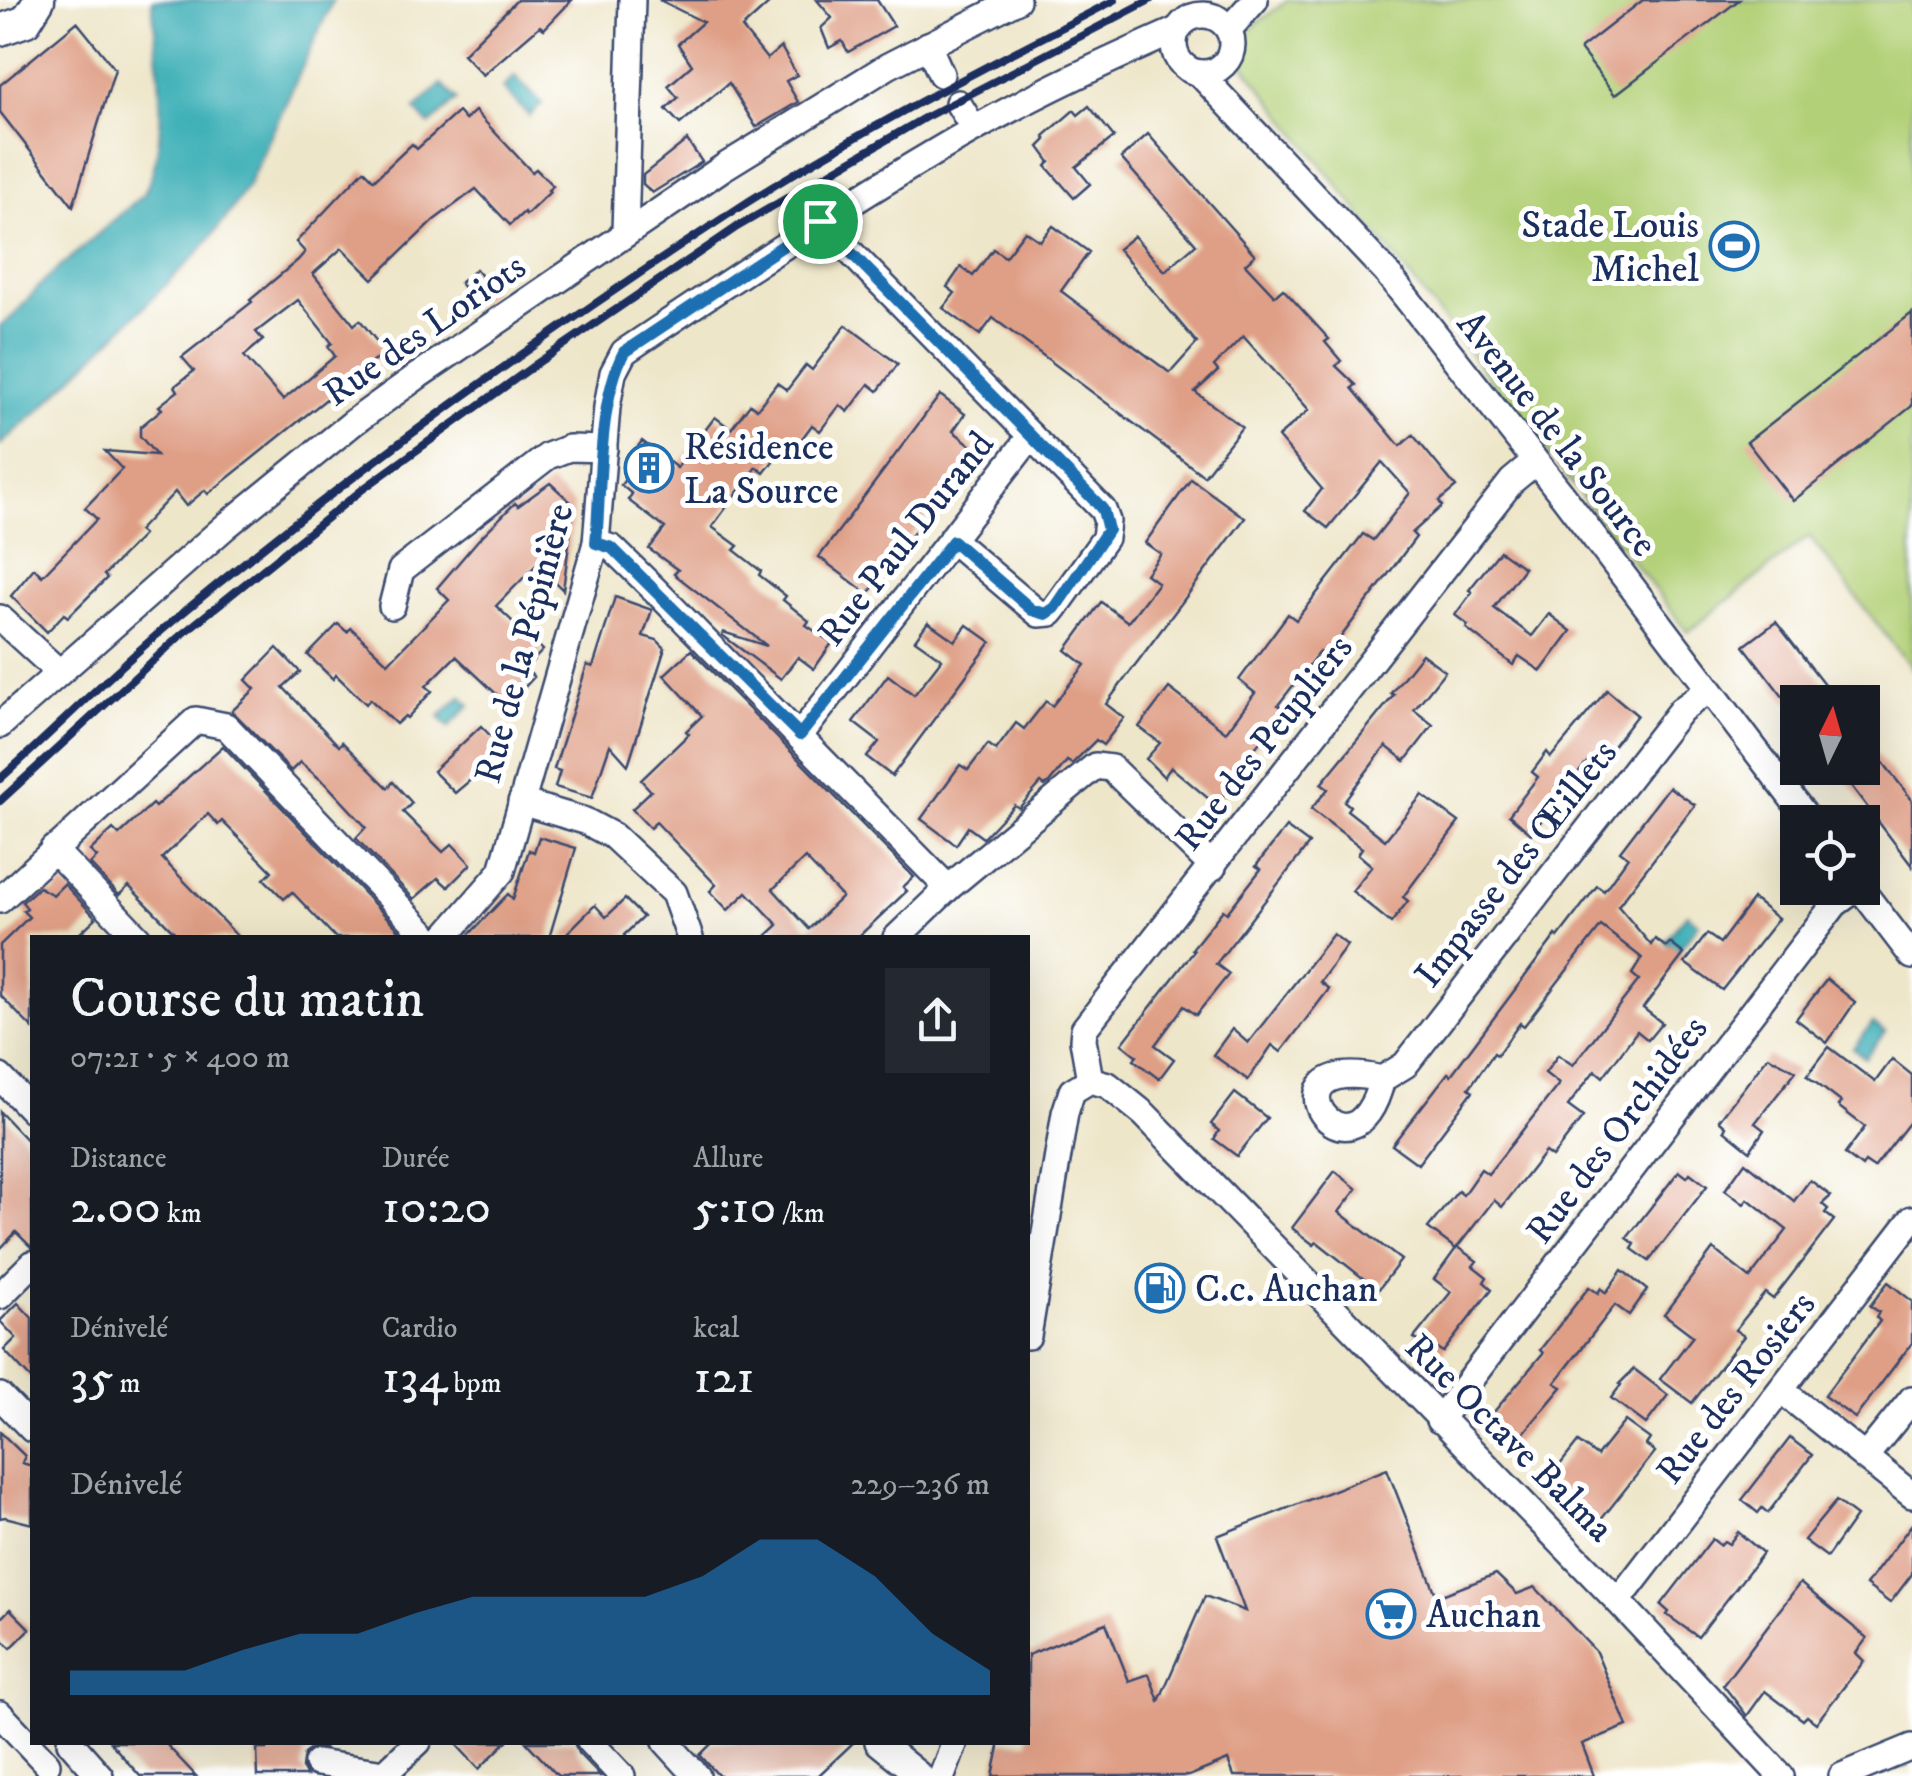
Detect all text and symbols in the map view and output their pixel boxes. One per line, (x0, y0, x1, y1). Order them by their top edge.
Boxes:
pin (778, 179, 863, 264)
icon: arrive (793, 194, 848, 249)
place label: Stade Louis Michel (1521, 202, 1700, 294)
sports icon: Stade Louis Michel (1708, 220, 1760, 272)
street label: Rue des Loriots (315, 243, 536, 418)
street label: Avenue de la Source (1445, 302, 1667, 567)
street label: Rue Paul Durand (808, 422, 1005, 656)
place label: Résidence La Source (684, 424, 839, 516)
building icon: Résidence La Source (623, 442, 675, 494)
street label: Rue de la Pépinière (465, 498, 585, 789)
street label: Rue des Peupliers (1165, 625, 1364, 861)
north arrow (1780, 685, 1880, 785)
map controls (1780, 685, 1880, 905)
street label: Impasse des Œillets (1405, 731, 1628, 998)
button: locate (1780, 805, 1880, 905)
text: Course du matin (70, 966, 424, 1035)
button: share (885, 968, 990, 1073)
street label: Rue des Orchidées (1516, 1007, 1719, 1254)
text: 07:21 · 5 × 400 m (70, 1038, 290, 1078)
text: Distance (70, 1141, 166, 1176)
text: Durée (382, 1141, 450, 1176)
text: Allure (693, 1141, 763, 1176)
text: 2.00 (70, 1176, 161, 1239)
text: 10:20 (382, 1176, 491, 1239)
text: 5:10 (693, 1176, 776, 1239)
text: km (161, 1196, 202, 1231)
text: /km (776, 1196, 825, 1231)
fuel station icon: C.c. Auchan (1134, 1262, 1186, 1314)
place label: C.c. Auchan (1195, 1266, 1378, 1314)
street label: Rue des Rosiers (1646, 1282, 1827, 1494)
text: Dénivelé (70, 1311, 168, 1346)
text: Cardio (382, 1311, 457, 1346)
text: kcal (693, 1311, 739, 1346)
street label: Rue Octave Balma (1394, 1324, 1623, 1553)
text: 35 (70, 1346, 114, 1409)
text: 134 (382, 1346, 447, 1409)
text: 121 (693, 1346, 755, 1409)
text: m (114, 1366, 141, 1401)
text: bpm (447, 1366, 502, 1401)
text: Dénivelé (70, 1465, 182, 1505)
text: 229–236 m (851, 1465, 990, 1505)
supermarket icon: Auchan (1365, 1588, 1417, 1640)
place label: Auchan (1426, 1592, 1541, 1640)

